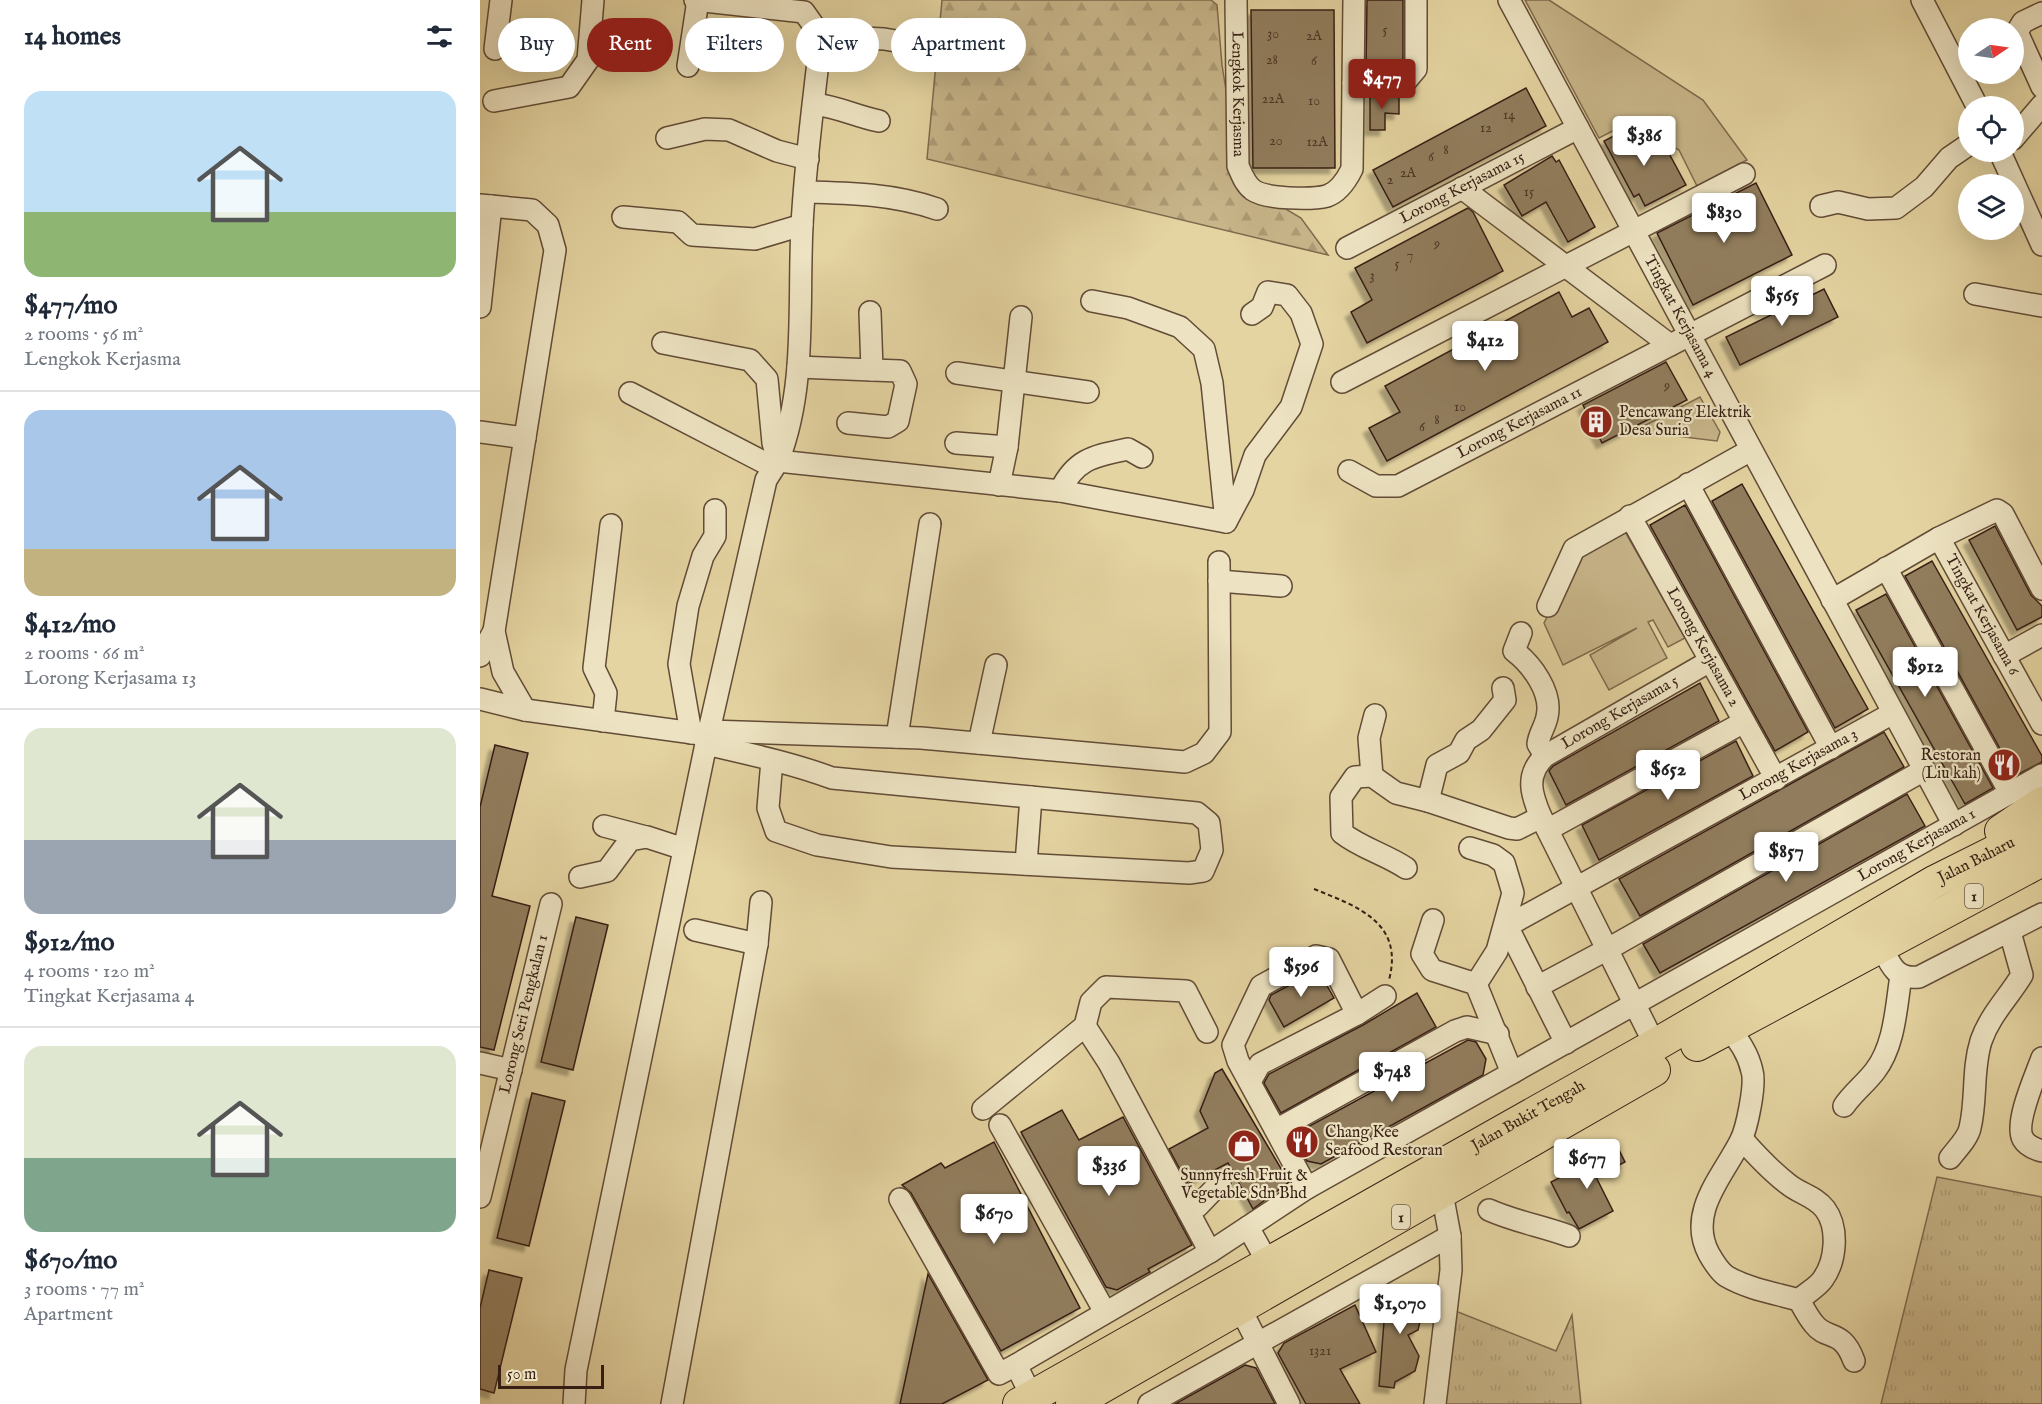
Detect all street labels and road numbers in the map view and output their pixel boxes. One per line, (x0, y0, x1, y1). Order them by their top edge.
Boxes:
street label: Lengkok Kerjasma (1226, 31, 1248, 157)
street label: Lorong Kerjasama 15 (1396, 148, 1528, 228)
street label: Tingkat Kerjasama 4 (1639, 252, 1721, 382)
street label: Lorong Kerjasama 11 (1454, 382, 1586, 464)
street label: Tingkat Kerjasama 6 (1940, 551, 2023, 679)
street label: Lorong Kerjasama 2 (1662, 584, 1744, 710)
street label: Lorong Kerjasama 5 (1558, 671, 1682, 754)
street label: Lorong Kerjasama 3 (1736, 724, 1861, 806)
street label: Lorong Kerjasama 1 (1854, 804, 1979, 886)
street label: Jalan Baharu (1933, 833, 2018, 889)
road number: 1 (1965, 884, 1983, 908)
street label: Lorong Seri Pengkalan 1 (495, 933, 553, 1096)
street label: Jalan Bukit Tengah (1466, 1076, 1589, 1157)
road number: 1 (1392, 1205, 1410, 1229)

